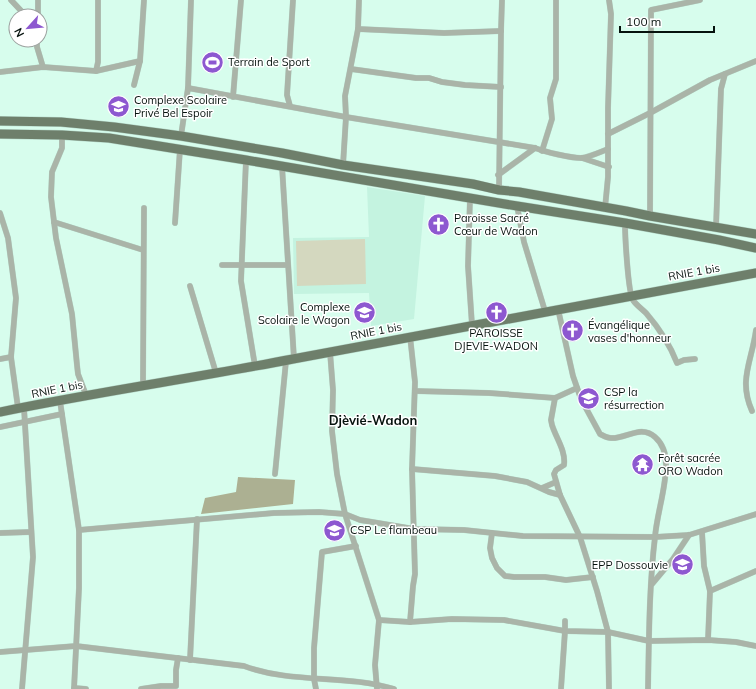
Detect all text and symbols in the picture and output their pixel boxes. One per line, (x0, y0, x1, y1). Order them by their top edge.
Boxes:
north arrow (8, 8, 48, 48)
scale bar (620, 8, 714, 34)
text: 100 m (626, 14, 661, 29)
text: N (11, 26, 27, 39)
sports icon: Terrain de Sport (199, 49, 225, 75)
place label: Terrain de Sport (228, 55, 310, 69)
school or university icon: Complexe Scolaire Privé Bel Espoir (106, 93, 132, 119)
place label: Complexe Scolaire Privé Bel Espoir (134, 93, 227, 120)
church icon: Paroisse Sacré Cœur de Wadon (425, 211, 451, 237)
place label: Paroisse Sacré Cœur de Wadon (454, 211, 538, 238)
street label: RNIE 1 bis (667, 261, 721, 283)
place label: Complexe Scolaire le Wagon (258, 300, 350, 327)
school or university icon: Complexe Scolaire le Wagon (352, 300, 378, 326)
church icon: PAROISSE DJEVIE-WADON (483, 300, 509, 326)
church icon: Évangélique vases d'honneur (559, 318, 585, 344)
place label: Évangélique vases d'honneur (588, 318, 671, 345)
street label: RNIE 1 bis (349, 319, 403, 343)
place label: PAROISSE DJEVIE-WADON (454, 326, 538, 353)
street label: RNIE 1 bis (30, 377, 84, 401)
school or university icon: CSP la résurrection (575, 385, 601, 411)
place label: CSP la résurrection (604, 385, 664, 412)
district label: Djèvié-Wadon (329, 412, 417, 428)
temple icon: Forêt sacrée ORO Wadon (629, 451, 655, 477)
place label: Forêt sacrée ORO Wadon (658, 451, 723, 478)
school or university icon: CSP Le flambeau (321, 517, 347, 543)
place label: CSP Le flambeau (350, 523, 437, 537)
school or university icon: EPP Dossouvie (670, 552, 696, 578)
place label: EPP Dossouvie (592, 558, 668, 572)

